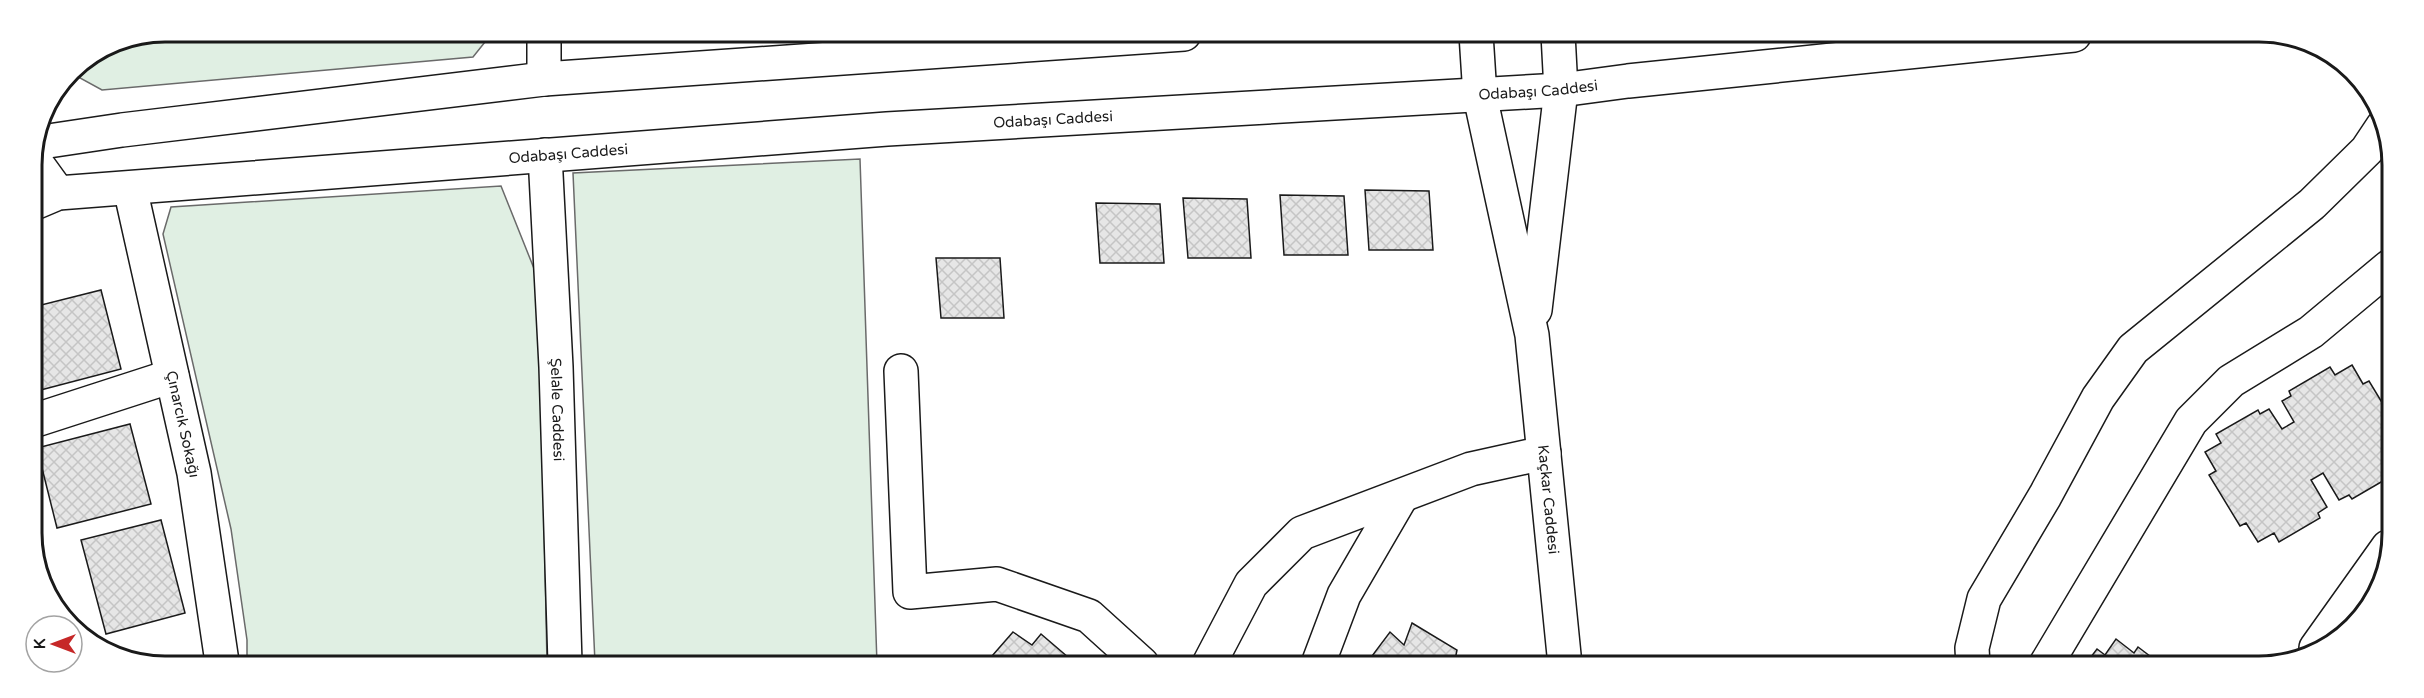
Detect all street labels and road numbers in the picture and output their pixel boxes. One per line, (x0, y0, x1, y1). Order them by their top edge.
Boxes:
street label: Odabaşı Caddesi (1478, 76, 1599, 104)
street label: Odabaşı Caddesi (993, 107, 1113, 132)
street label: Odabaşı Caddesi (508, 140, 629, 167)
street label: Şelale Caddesi (547, 358, 568, 462)
street label: Çınarcık Sokağı (162, 369, 204, 479)
street label: Kaçkar Caddesi (1534, 444, 1563, 555)

